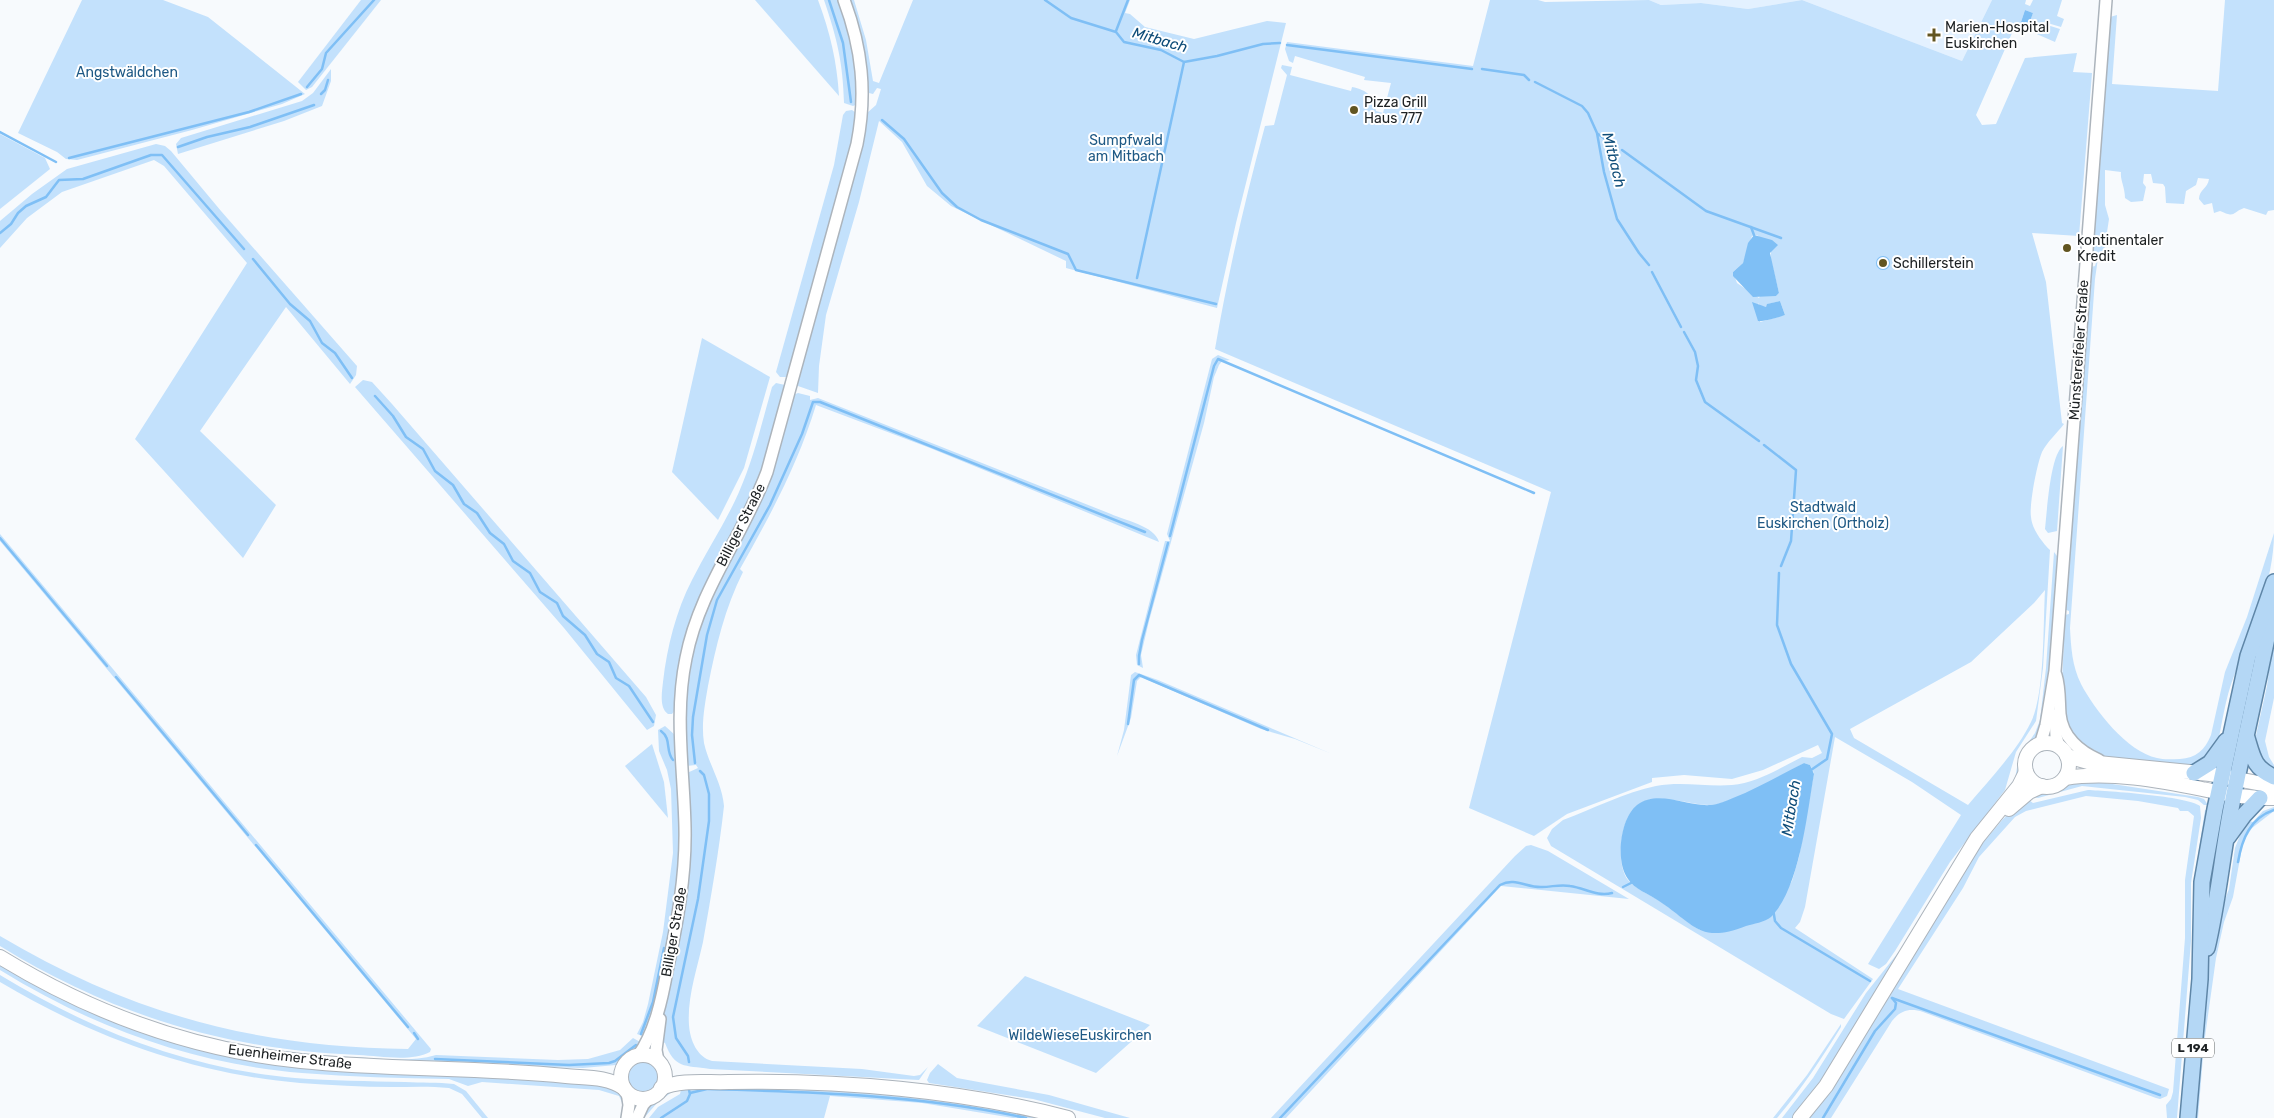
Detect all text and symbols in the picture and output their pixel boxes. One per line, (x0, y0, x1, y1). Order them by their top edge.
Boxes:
place label: Marien-Hospital Euskirchen (1945, 19, 2049, 52)
water label: Mitbach (1130, 24, 1190, 56)
marker: Marien-Hospital Euskirchen (1927, 28, 1941, 42)
park label: Angstwäldchen (76, 64, 178, 81)
place label: Pizza Grill Haus 777 (1364, 94, 1427, 127)
marker: Pizza Grill Haus 777 (1348, 104, 1360, 116)
water label: Mitbach (1598, 130, 1630, 190)
park label: Sumpfwald am Mitbach (1088, 132, 1164, 165)
place label: kontinentaler Kredit (2077, 232, 2164, 265)
marker: kontinentaler Kredit (2061, 242, 2073, 254)
place label: Schillerstein (1893, 255, 1974, 272)
marker: Schillerstein (1877, 257, 1889, 269)
street label: Münstereifeler Straße (2066, 279, 2092, 421)
street label: Billiger Straße (713, 481, 769, 569)
park label: Stadtwald Euskirchen (Ortholz) (1757, 499, 1889, 532)
water label: Mitbach (1778, 779, 1804, 837)
street label: Billiger Straße (658, 886, 690, 978)
park label: WildeWieseEuskirchen (1008, 1027, 1152, 1044)
road number: L 194 (2172, 1038, 2214, 1058)
street label: Euenheimer Straße (227, 1041, 353, 1073)

